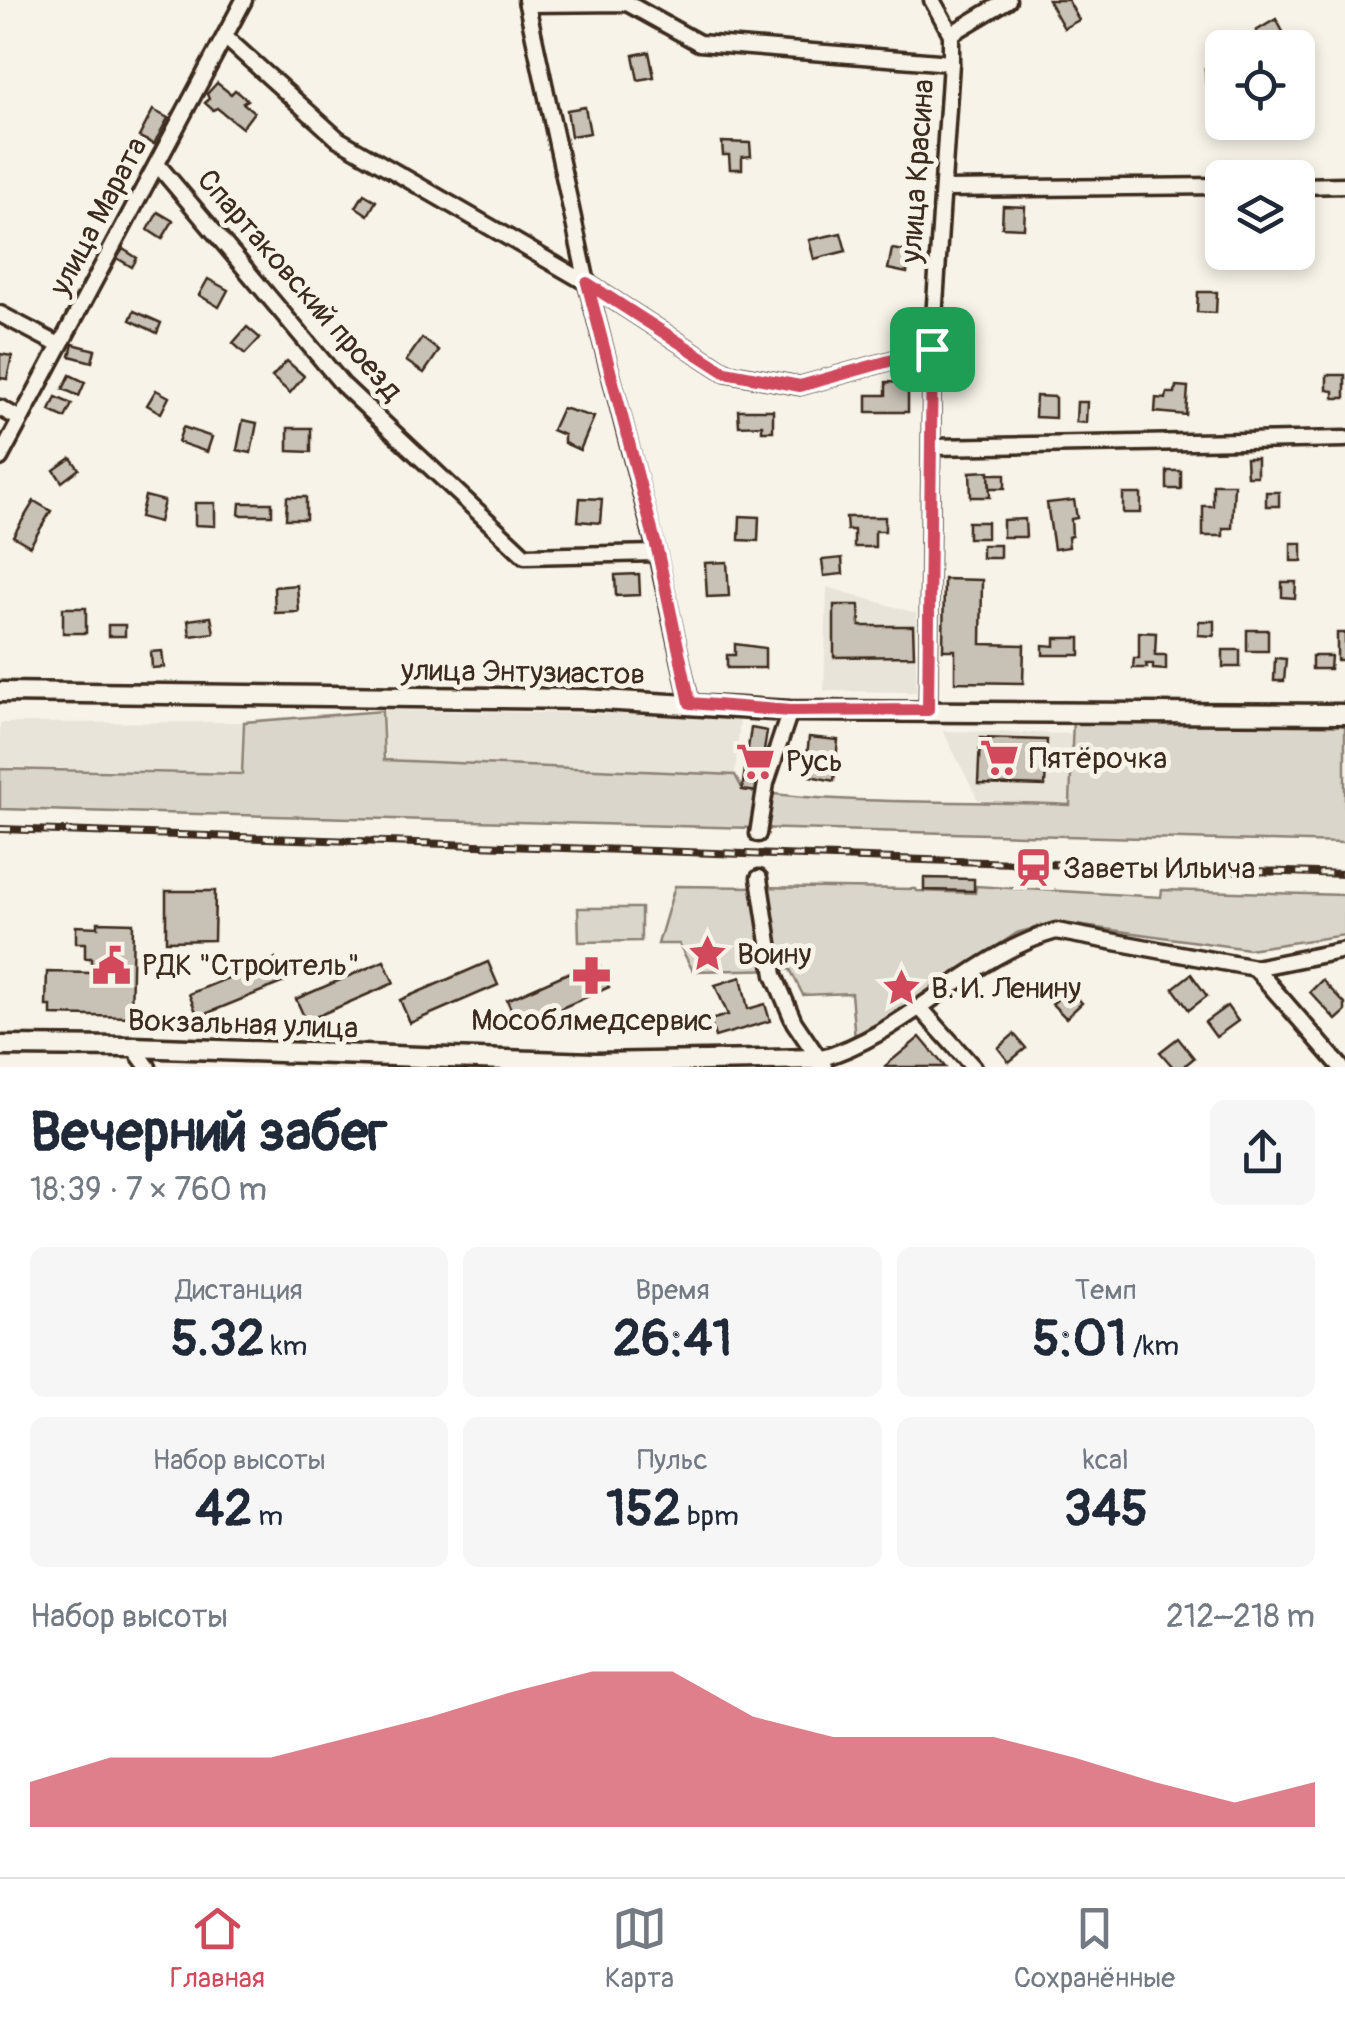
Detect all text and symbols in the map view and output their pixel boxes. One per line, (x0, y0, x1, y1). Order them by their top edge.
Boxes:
map controls (1205, 30, 1315, 270)
button: locate (1205, 30, 1315, 140)
street label: улица Красина (893, 78, 942, 265)
street label: улица Марата (41, 131, 156, 303)
button: layers (1205, 160, 1315, 270)
street label: Спартаковский проезд (189, 162, 410, 409)
pin (890, 307, 975, 392)
icon: arrive (905, 322, 960, 377)
street label: улица Энтузиастов (400, 652, 645, 693)
supermarket icon: Пятёрочка (978, 737, 1020, 779)
supermarket icon: Русь (735, 740, 777, 782)
place label: Пятёрочка (1029, 740, 1167, 777)
place label: Русь (786, 743, 843, 780)
station icon: Заветы Ильича (1012, 847, 1054, 889)
place label: Заветы Ильича (1063, 850, 1255, 887)
place icon: Воину (686, 933, 728, 975)
place label: Воину (737, 936, 811, 973)
public building icon: РДК "Строитель" (91, 944, 133, 986)
place label: РДК "Строитель" (142, 947, 360, 984)
pharmacy icon: Мособлмедсервис (571, 955, 613, 997)
place icon: В. И. Ленину (880, 967, 922, 1009)
place label: В. И. Ленину (931, 970, 1081, 1007)
street label: Вокзальная улица (127, 1002, 359, 1047)
place label: Мособлмедсервис (471, 1002, 713, 1039)
text: Вечерний забег (30, 1098, 387, 1167)
button: share (1210, 1100, 1315, 1205)
text: 18:39 · 7 × 760 m (30, 1170, 267, 1210)
text: Дистанция (176, 1273, 303, 1308)
text: Время (635, 1273, 710, 1308)
text: Темп (1075, 1273, 1137, 1308)
text: 5.32 (171, 1308, 265, 1371)
text: 26:41 (613, 1308, 732, 1371)
text: 5:01 (1032, 1308, 1127, 1371)
text: km (265, 1329, 307, 1364)
text: /km (1127, 1329, 1179, 1364)
text: Набор высоты (152, 1443, 326, 1478)
text: Пульс (637, 1443, 708, 1478)
text: kcal (1083, 1443, 1129, 1478)
text: 42 (195, 1478, 252, 1541)
text: 152 (606, 1478, 681, 1541)
text: 345 (1064, 1478, 1148, 1541)
text: m (252, 1499, 283, 1534)
text: bpm (681, 1499, 739, 1534)
text: Набор высоты (30, 1597, 228, 1637)
text: 212–218 m (1166, 1597, 1315, 1637)
tab: Главная (170, 1901, 265, 1996)
tab: Карта (605, 1901, 674, 1996)
tab: Сохранённые (1014, 1901, 1175, 1996)

